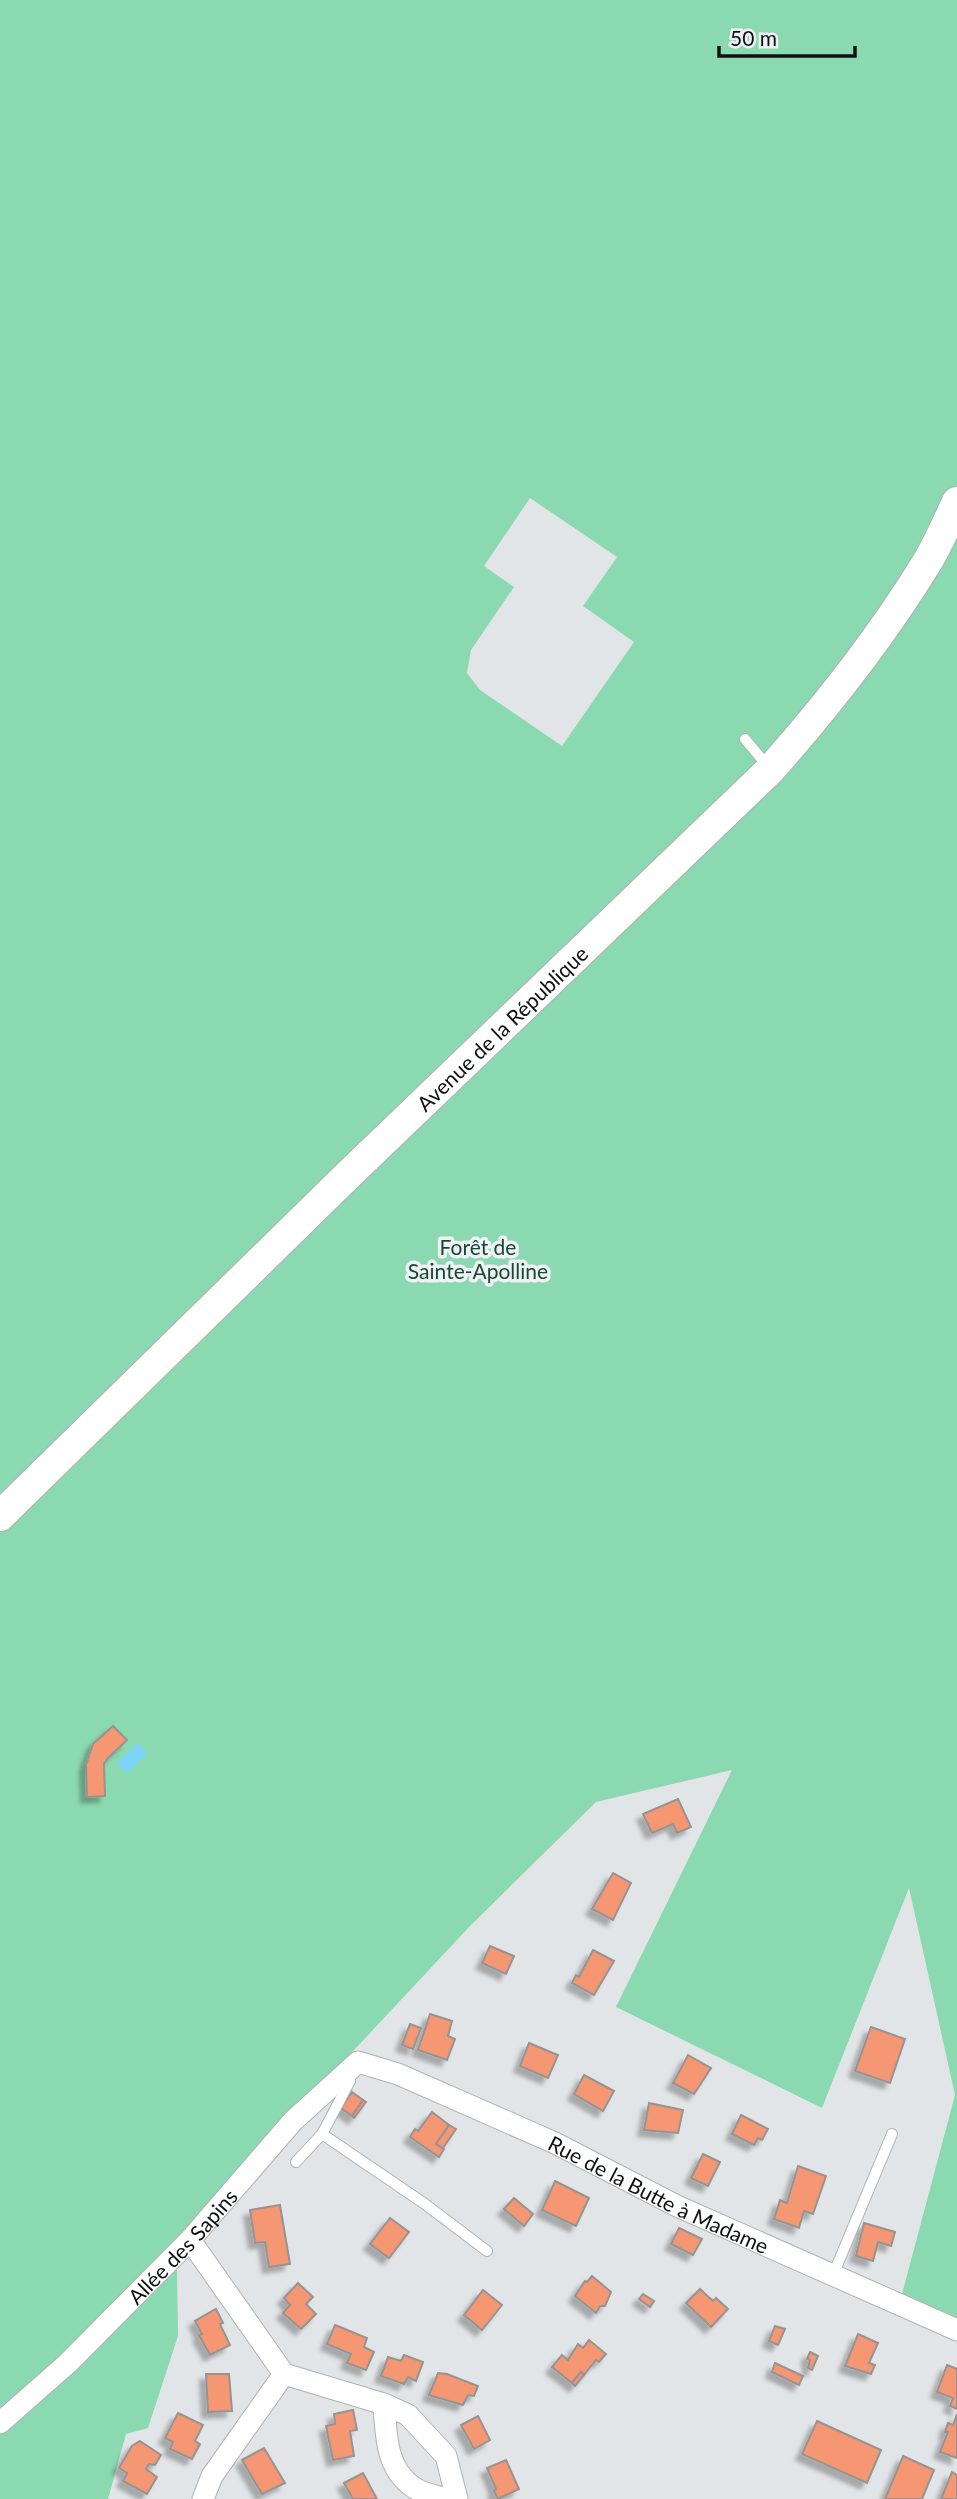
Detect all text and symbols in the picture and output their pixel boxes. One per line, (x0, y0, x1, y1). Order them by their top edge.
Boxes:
scale bar (719, 14, 856, 58)
text: 50 m (730, 25, 777, 50)
street label: Avenue de la République (411, 940, 592, 1115)
park label: Forêt de Sainte-Apolline (408, 1234, 548, 1283)
street label: Rue de la Butte à Madame (545, 2129, 773, 2258)
street label: Allée des Sapins (122, 2183, 242, 2309)

